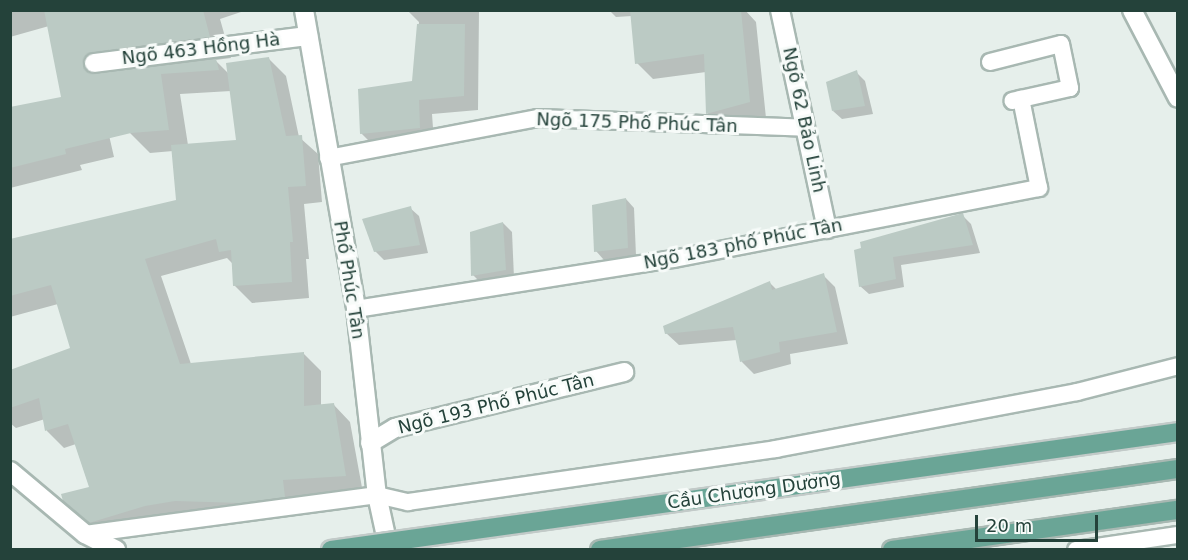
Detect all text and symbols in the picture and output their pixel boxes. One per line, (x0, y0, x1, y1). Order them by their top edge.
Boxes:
street label: Ngõ 463 Hồng Hà (121, 29, 281, 69)
street label: Ngõ 62 Bảo Linh (778, 45, 830, 195)
street label: Ngõ 175 Phố Phúc Tân (536, 109, 738, 137)
street label: Ngõ 183 phố Phúc Tân (642, 214, 844, 274)
street label: Phố Phúc Tân (329, 219, 369, 341)
street label: Ngõ 193 Phố Phúc Tân (396, 369, 596, 439)
street label: Cầu Chương Dương (666, 468, 842, 514)
scale bar (978, 503, 1101, 541)
text: 20 m (986, 515, 1032, 536)

